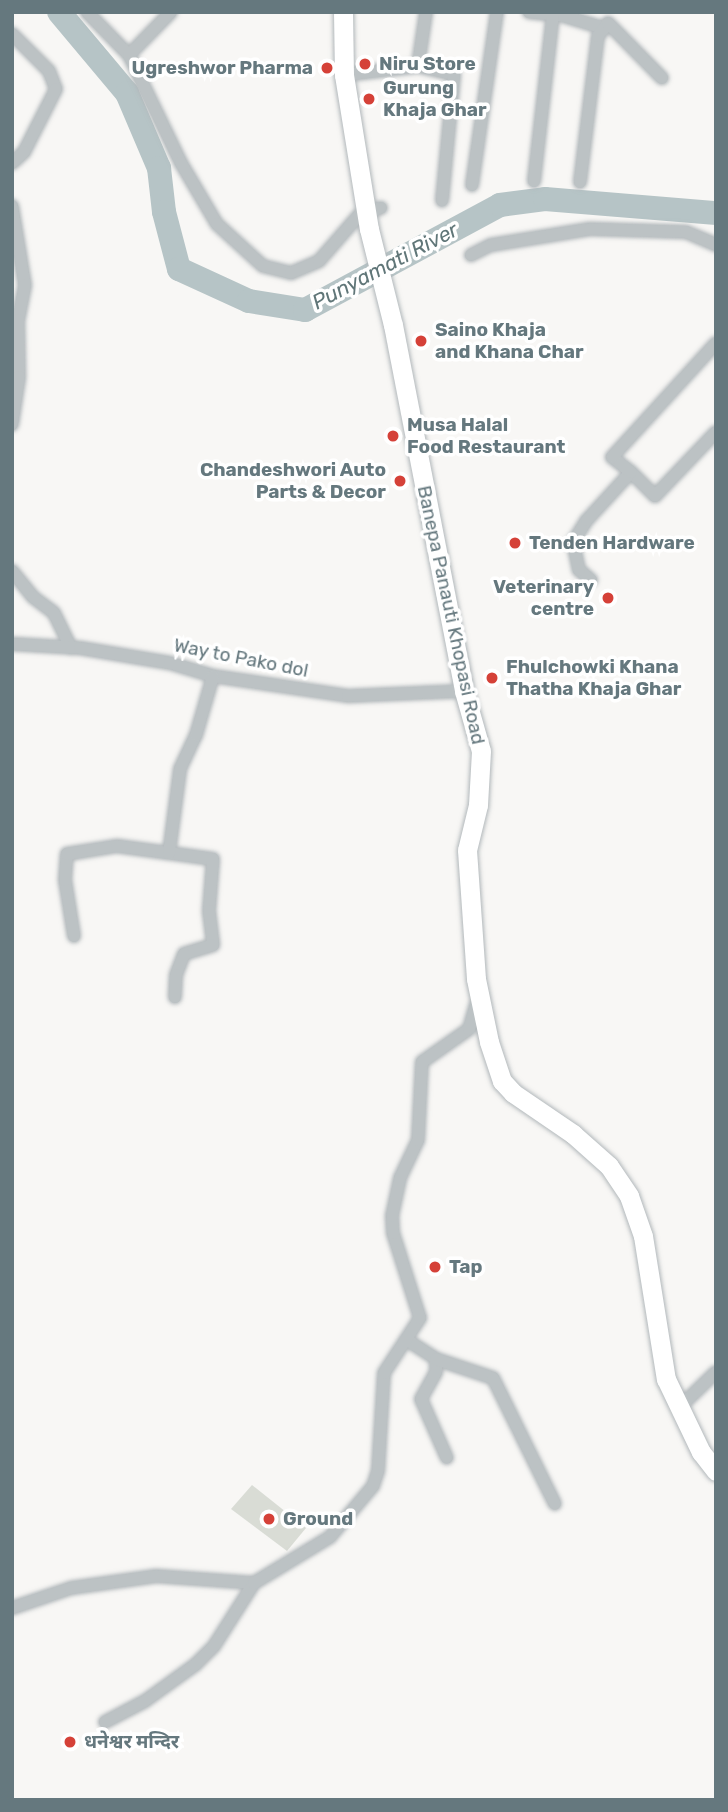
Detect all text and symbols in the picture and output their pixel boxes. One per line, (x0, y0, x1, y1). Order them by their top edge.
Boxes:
place label: Niru Store (379, 53, 476, 75)
marker: Niru Store (357, 56, 373, 72)
place label: Ugreshwor Pharma (131, 57, 313, 79)
marker: Ugreshwor Pharma (319, 60, 335, 76)
place label: Gurung Khaja Ghar (383, 77, 487, 121)
marker: Gurung Khaja Ghar (361, 91, 377, 107)
water label: Punyamati River (308, 217, 462, 315)
place label: Saino Khaja and Khana Char (435, 319, 584, 363)
marker: Saino Khaja and Khana Char (413, 333, 429, 349)
place label: Musa Halal Food Restaurant (407, 414, 565, 458)
marker: Musa Halal Food Restaurant (385, 428, 401, 444)
place label: Chandeshwori Auto Parts & Decor (199, 459, 386, 503)
marker: Chandeshwori Auto Parts & Decor (392, 473, 408, 489)
street label: Banepa Panauti Khopasi Road (412, 483, 490, 747)
place label: Tenden Hardware (529, 532, 695, 554)
marker: Tenden Hardware (507, 535, 523, 551)
place label: Veterinary centre (493, 576, 594, 620)
marker: Veterinary centre (600, 590, 616, 606)
street label: Way to Pako dol (171, 634, 311, 682)
place label: Fhulchowki Khana Thatha Khaja Ghar (506, 656, 681, 700)
marker: Fhulchowki Khana Thatha Khaja Ghar (484, 670, 500, 686)
place label: Tap (449, 1256, 482, 1278)
marker: Tap (427, 1259, 443, 1275)
place label: Ground (283, 1508, 353, 1530)
marker: Ground (261, 1511, 277, 1527)
place label: धनेश्वर मन्दिर (84, 1731, 179, 1753)
marker: धनेश्वर मन्दिर (62, 1734, 78, 1750)

